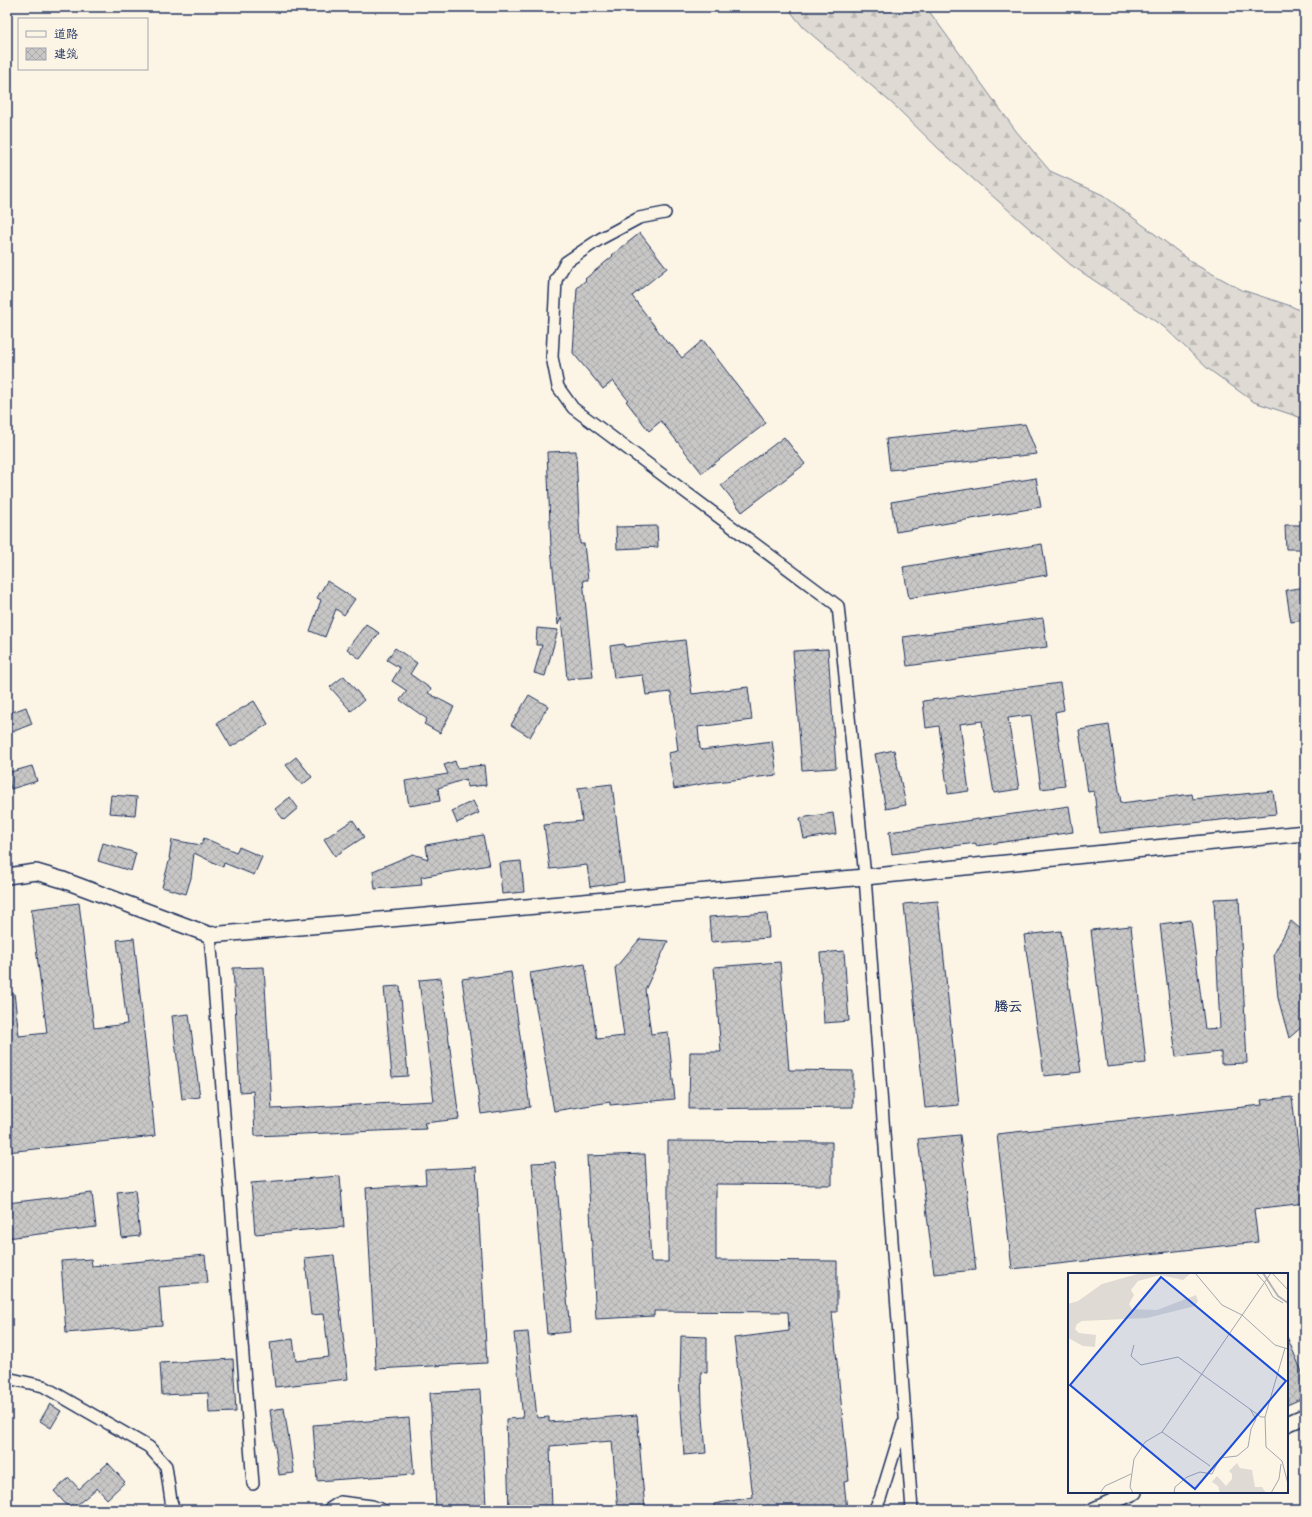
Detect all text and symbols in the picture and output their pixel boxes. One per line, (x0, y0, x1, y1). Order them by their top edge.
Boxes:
legend (18, 18, 148, 70)
text: 道路 (54, 23, 78, 45)
text: 建筑 (54, 43, 78, 65)
district label: 腾云 (994, 994, 1022, 1019)
inset map (1068, 1273, 1288, 1493)

